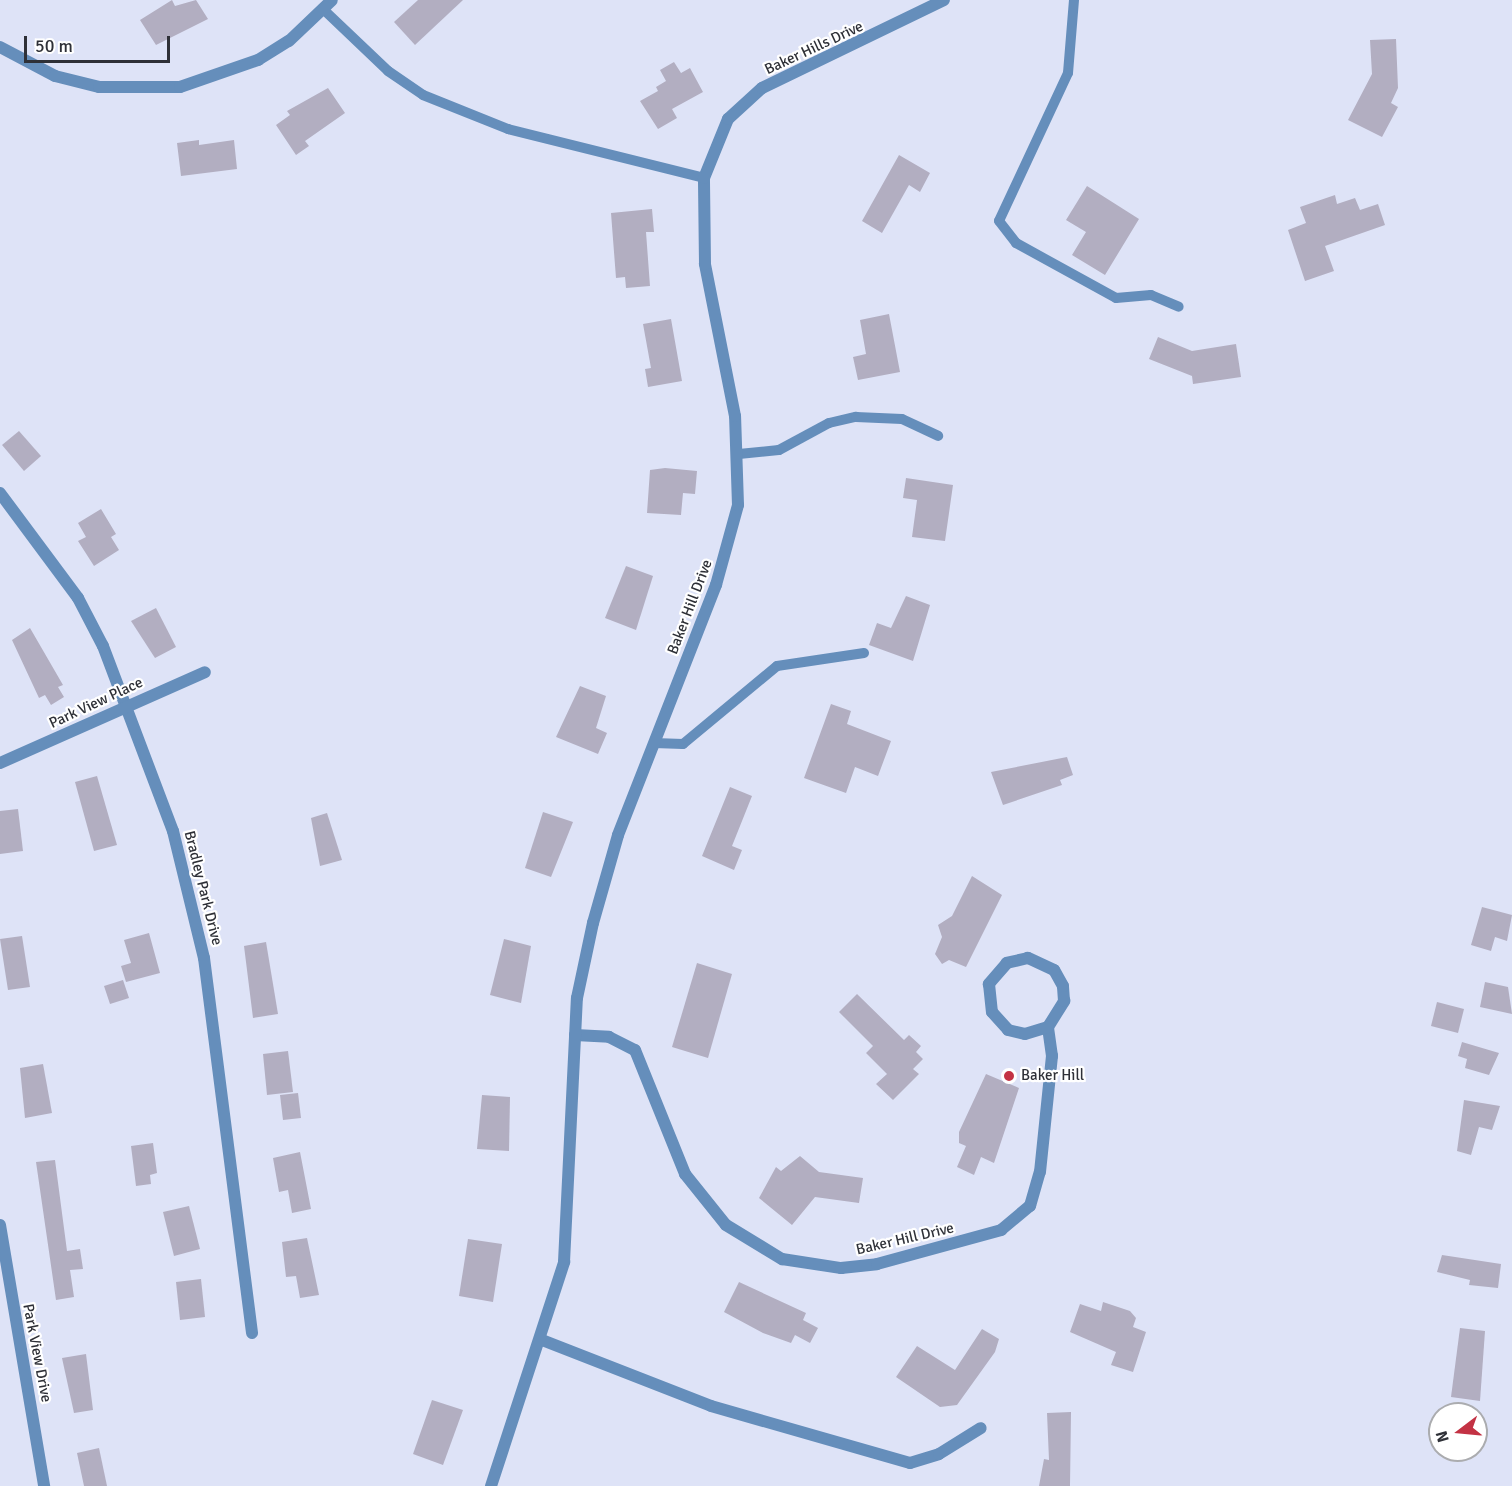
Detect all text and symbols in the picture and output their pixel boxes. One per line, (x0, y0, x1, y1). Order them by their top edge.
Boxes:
street label: Baker Hills Drive (762, 17, 866, 79)
scale bar (27, 24, 172, 62)
text: 50 m (35, 35, 73, 57)
street label: Baker Hill Drive (664, 557, 716, 657)
street label: Park View Place (46, 673, 146, 733)
street label: Bradley Park Drive (180, 829, 226, 947)
place label: Baker Hill (1021, 1067, 1084, 1085)
marker: Baker Hill (1002, 1069, 1016, 1083)
street label: Baker Hill Drive (854, 1219, 956, 1259)
street label: Park View Drive (19, 1302, 55, 1404)
north arrow (1428, 1402, 1488, 1462)
text: N (1431, 1428, 1454, 1445)

